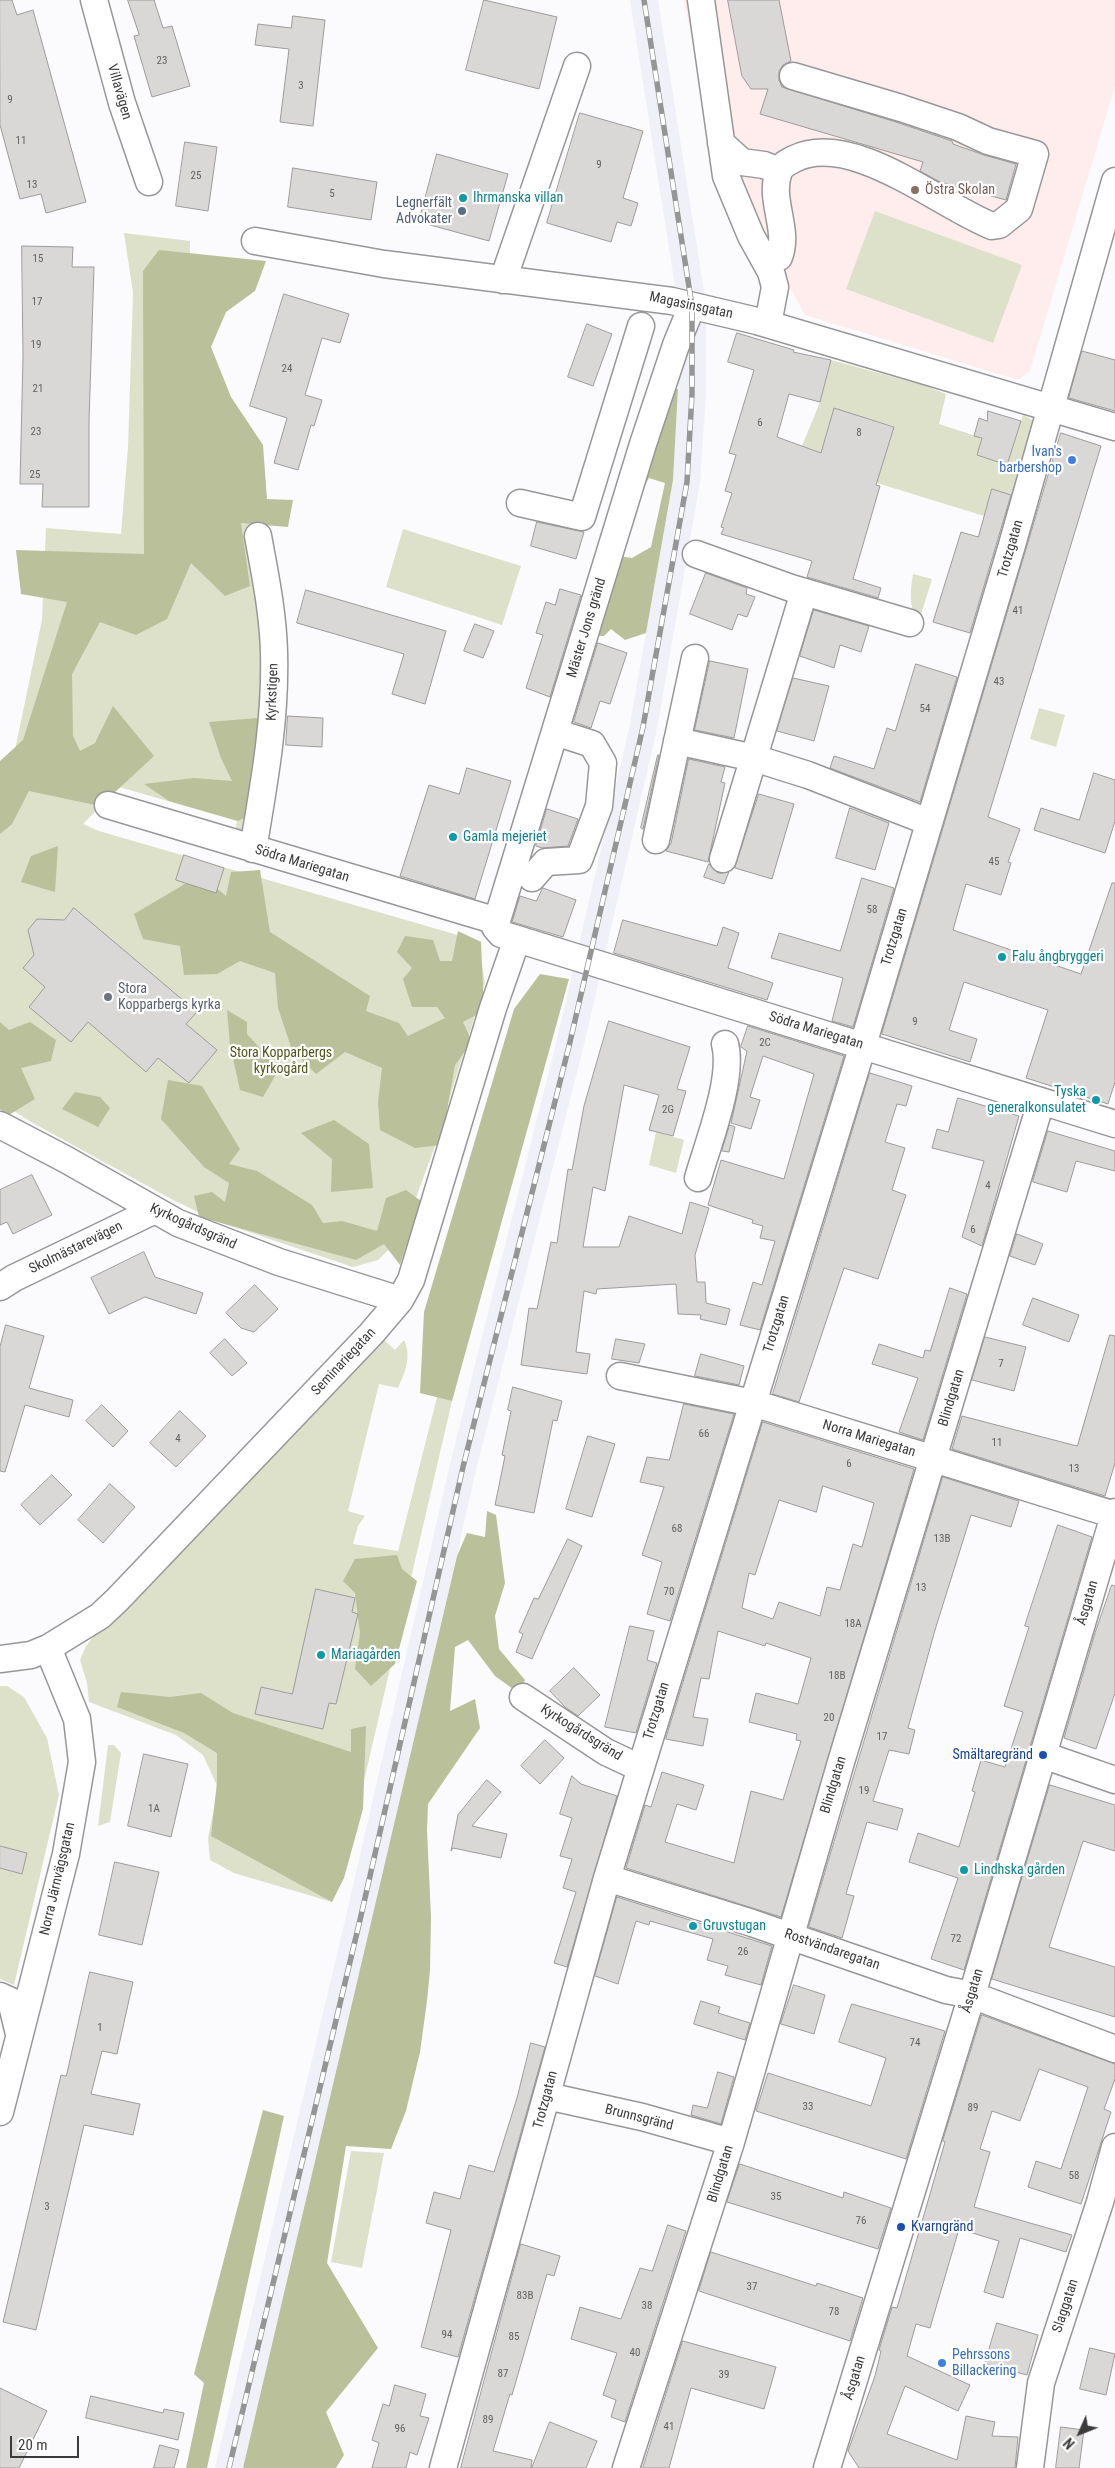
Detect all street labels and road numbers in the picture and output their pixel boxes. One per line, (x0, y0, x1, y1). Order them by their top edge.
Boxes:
street label: Villavägen (103, 62, 135, 122)
street label: Magasinsgatan (648, 289, 734, 323)
street label: Trotzgatan (995, 518, 1027, 580)
street label: Mäster Jons gränd (564, 576, 610, 680)
street label: Kyrkstigen (264, 663, 282, 721)
street label: Södra Mariegatan (253, 842, 351, 886)
street label: Trotzgatan (878, 906, 912, 968)
street label: Södra Mariegatan (767, 1009, 865, 1053)
street label: Kyrkogårdsgränd (147, 1200, 239, 1254)
street label: Skolmästarevägen (27, 1218, 125, 1278)
street label: Trotzgatan (760, 1293, 794, 1355)
street label: Seminariegatan (308, 1325, 380, 1399)
street label: Blindgatan (935, 1367, 969, 1429)
street label: Norra Mariegatan (820, 1417, 918, 1461)
street label: Åsgatan (1074, 1579, 1102, 1627)
street label: Trotzgatan (640, 1680, 674, 1742)
street label: Kyrkogårdsgränd (537, 1701, 625, 1765)
street label: Blindgatan (817, 1754, 851, 1816)
street label: Norra Järnvägsgatan (37, 1821, 79, 1937)
street label: Rostvändaregatan (782, 1926, 882, 1974)
street label: Åsgatan (958, 1967, 988, 2015)
street label: Trotzgatan (530, 2069, 562, 2131)
street label: Brunnsgränd (603, 2101, 675, 2135)
street label: Blindgatan (704, 2143, 738, 2205)
street label: Slaggatan (1049, 2277, 1083, 2335)
street label: Åsgatan (840, 2354, 870, 2402)

